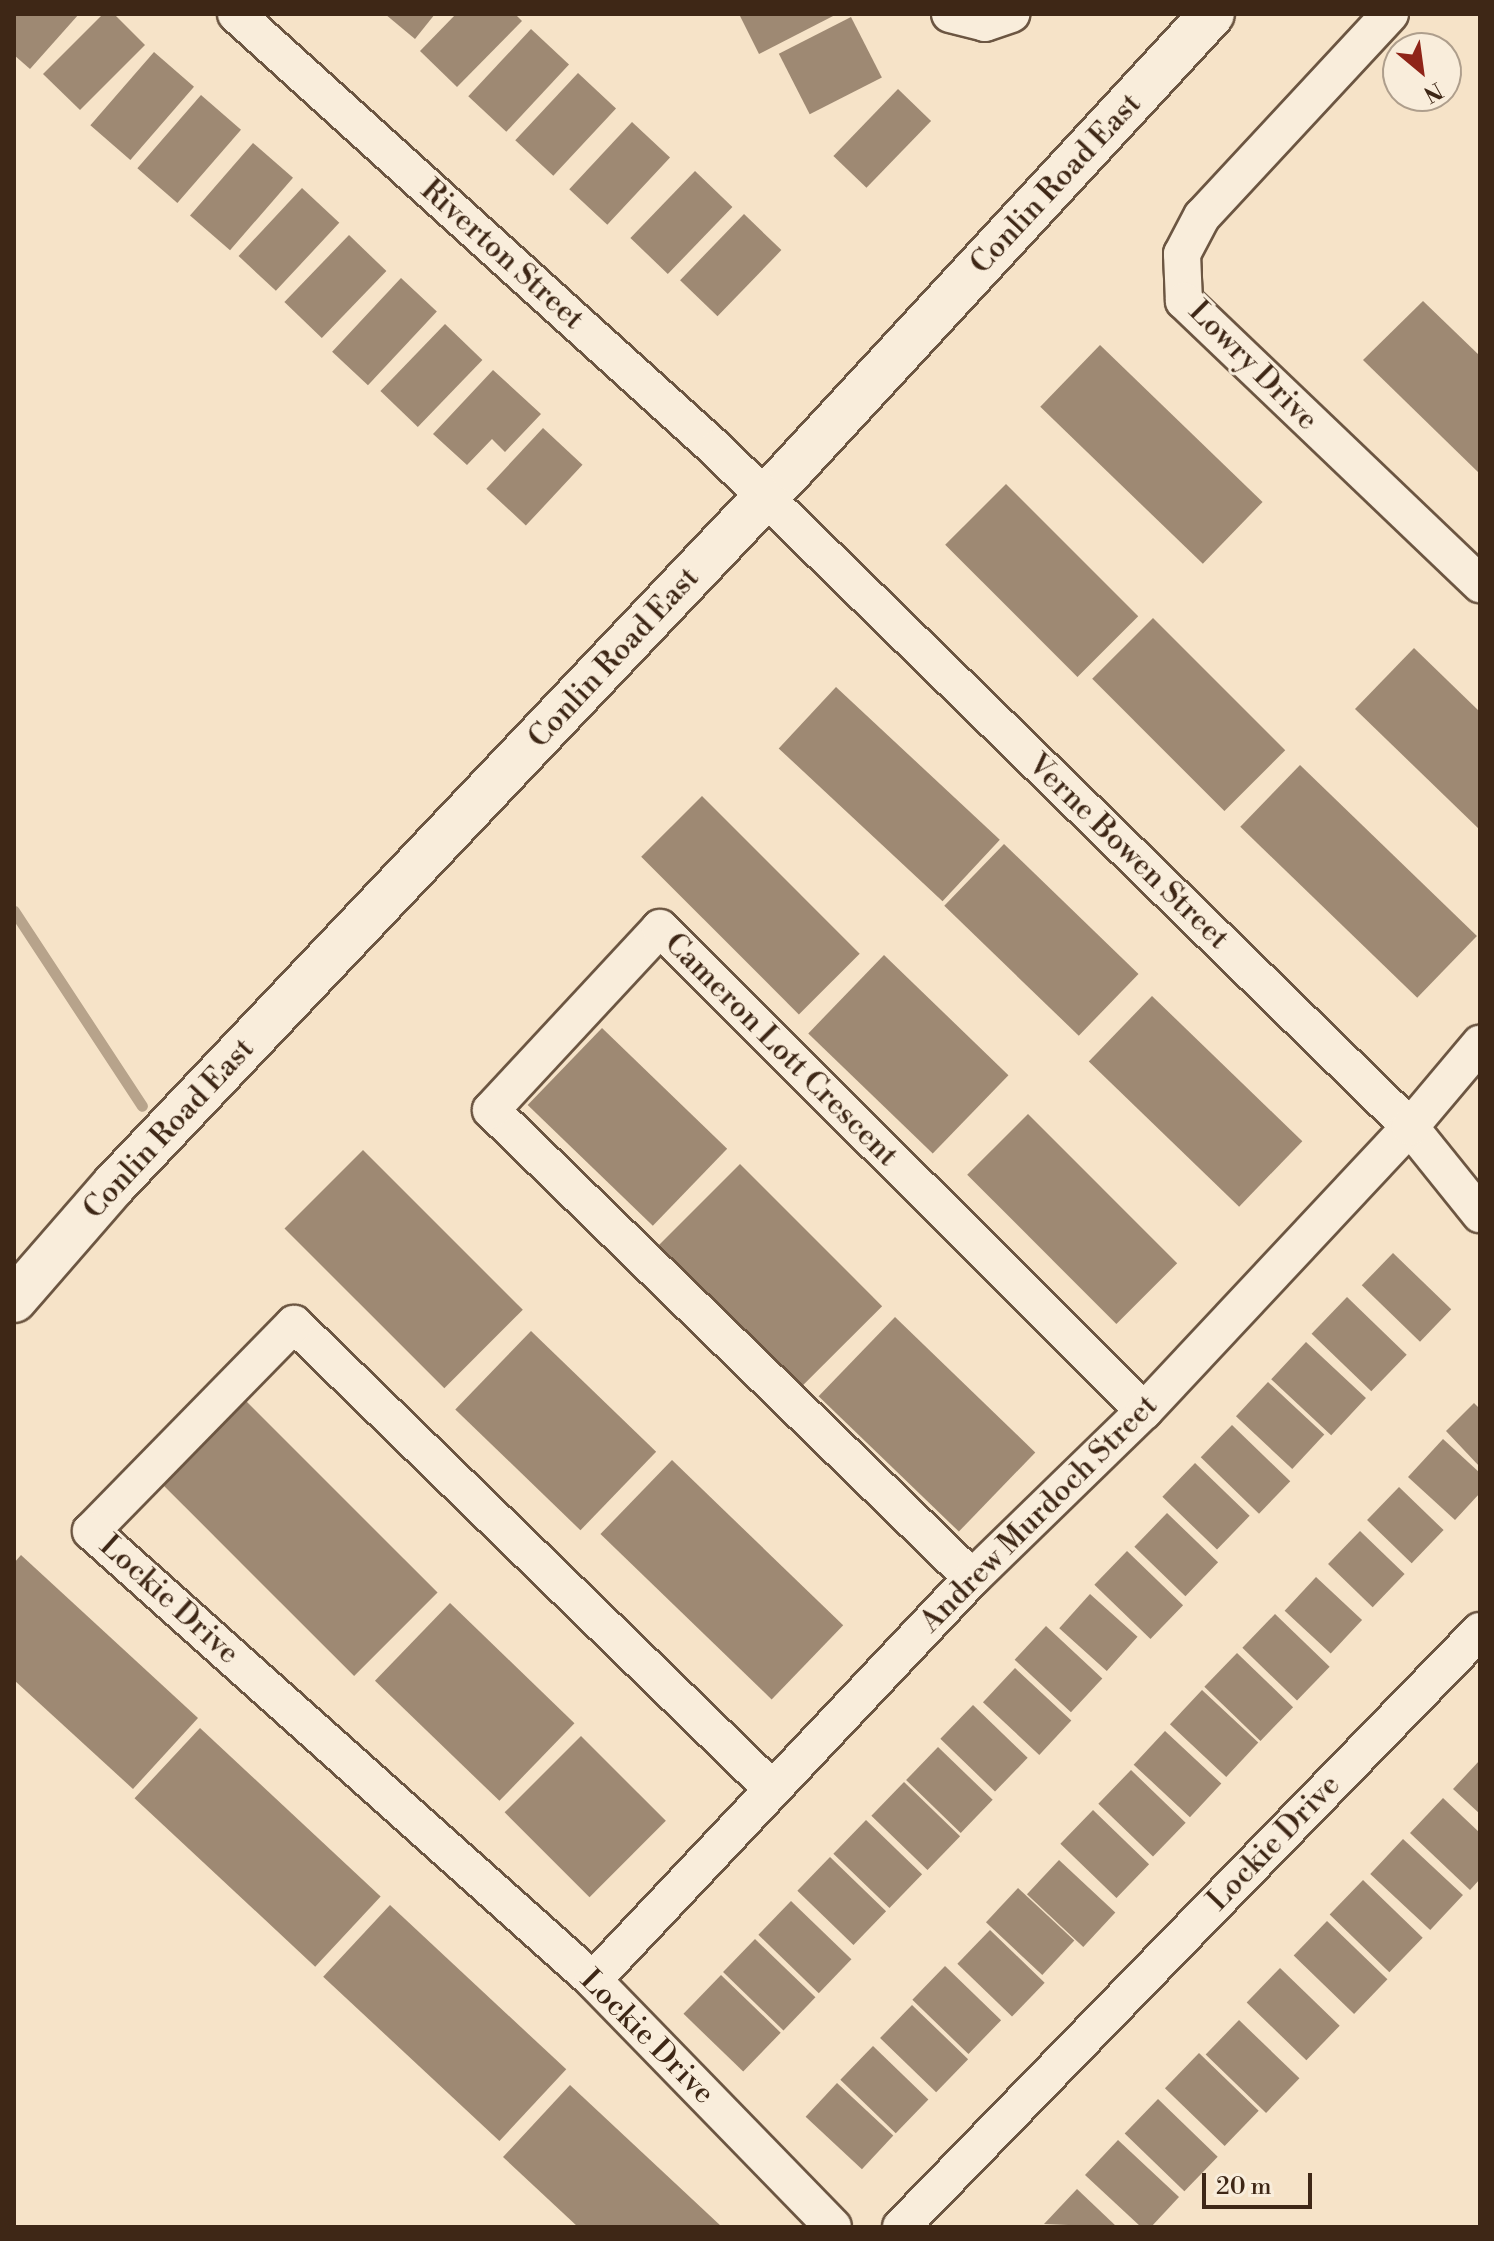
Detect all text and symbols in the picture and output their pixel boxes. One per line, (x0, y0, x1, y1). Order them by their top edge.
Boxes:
north arrow (1382, 32, 1462, 112)
text: N (1419, 76, 1447, 108)
street label: Conlin Road East (963, 86, 1149, 282)
street label: Riverton Street (413, 172, 591, 338)
street label: Lowry Drive (1181, 294, 1325, 438)
street label: Conlin Road East (521, 560, 707, 756)
street label: Verne Bowen Street (1020, 747, 1236, 957)
street label: Cameron Lott Crescent (657, 926, 905, 1174)
street label: Conlin Road East (76, 1031, 262, 1227)
street label: Andrew Murdoch Street (913, 1388, 1165, 1640)
street label: Lockie Drive (92, 1528, 246, 1672)
street label: Lockie Drive (1200, 1768, 1348, 1918)
street label: Lockie Drive (572, 1962, 722, 2112)
scale bar (1206, 2157, 1316, 2207)
text: 20 m (1216, 2172, 1272, 2202)

